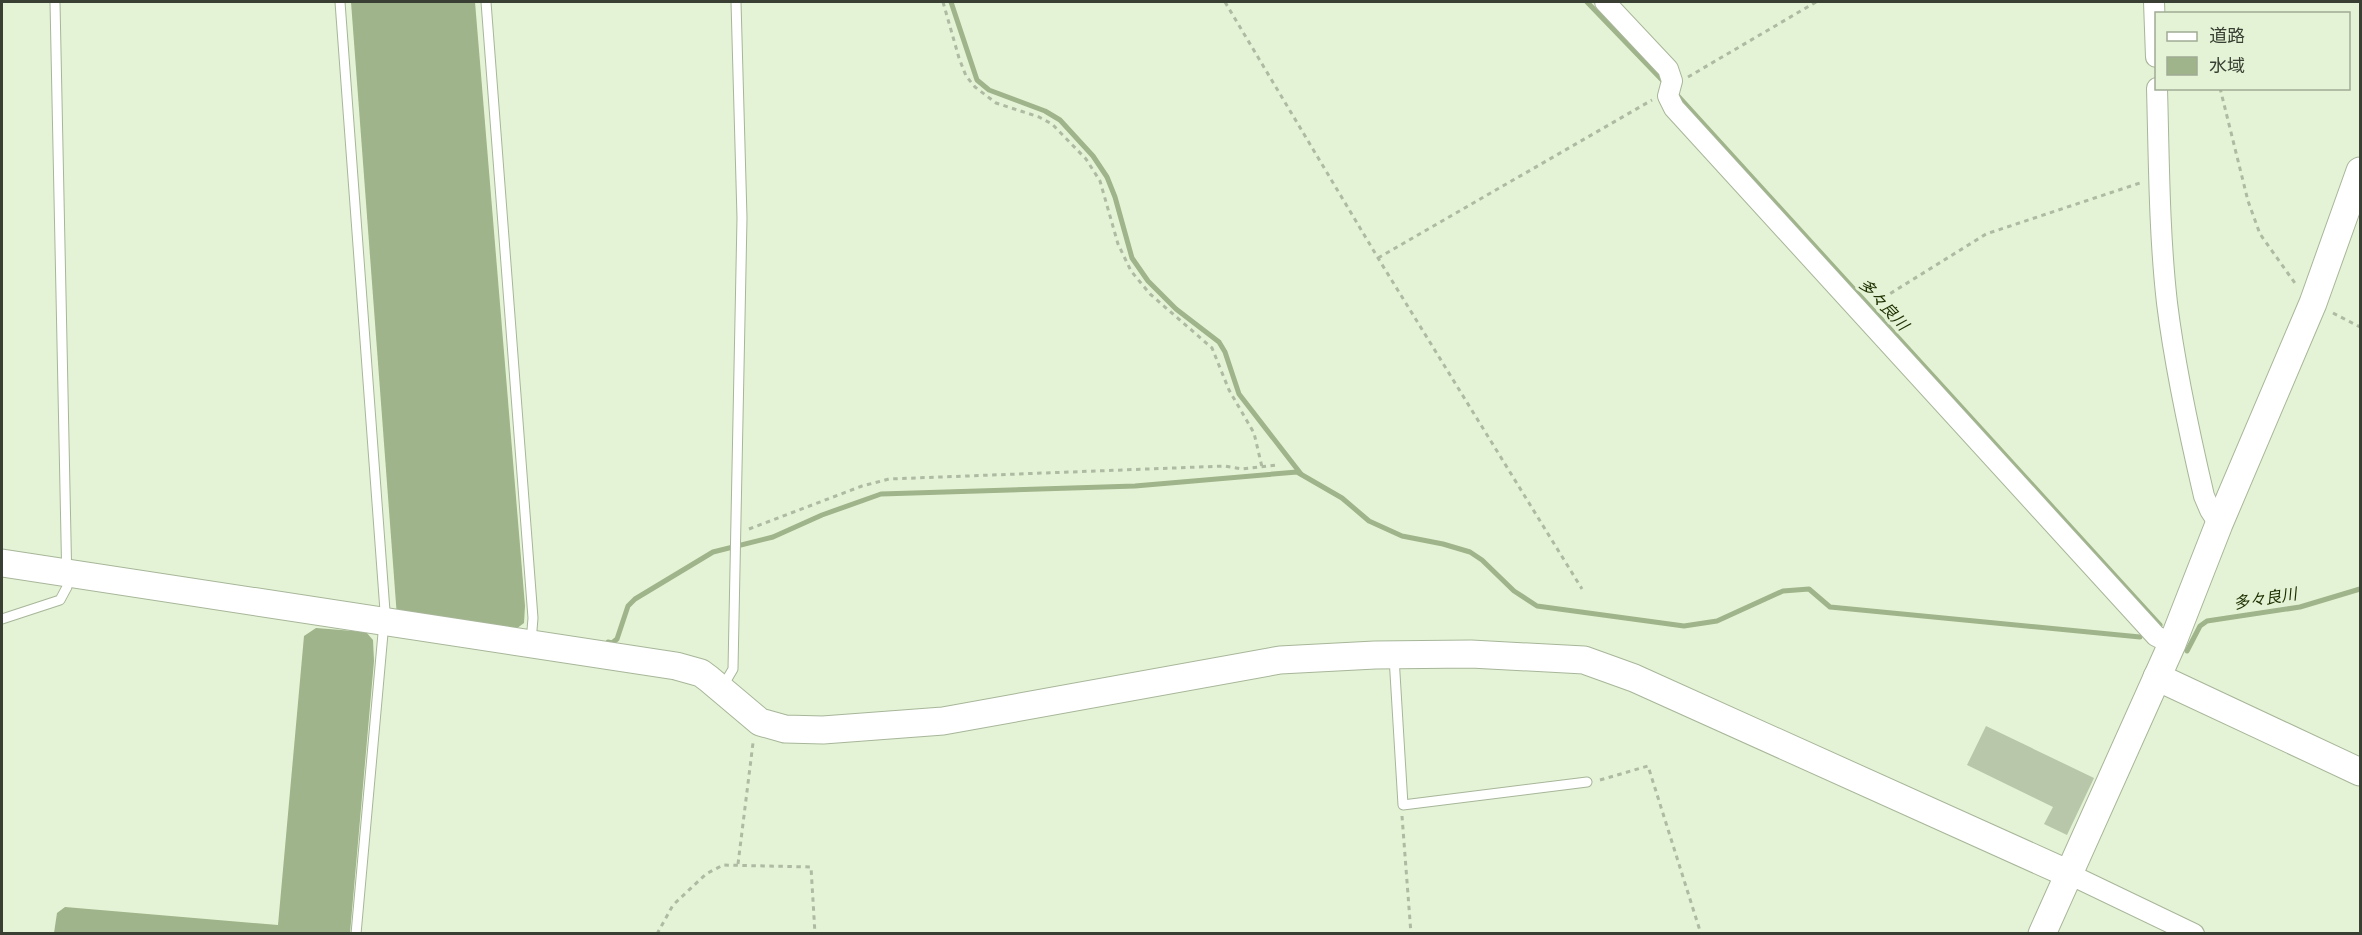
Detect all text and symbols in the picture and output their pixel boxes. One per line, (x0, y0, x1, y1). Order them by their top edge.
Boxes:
legend (2155, 12, 2350, 90)
text: 道路 (2209, 23, 2245, 47)
text: 水域 (2209, 53, 2245, 77)
water label: 多々良川 (1854, 273, 1915, 336)
water label: 多々良川 (2232, 582, 2300, 614)

